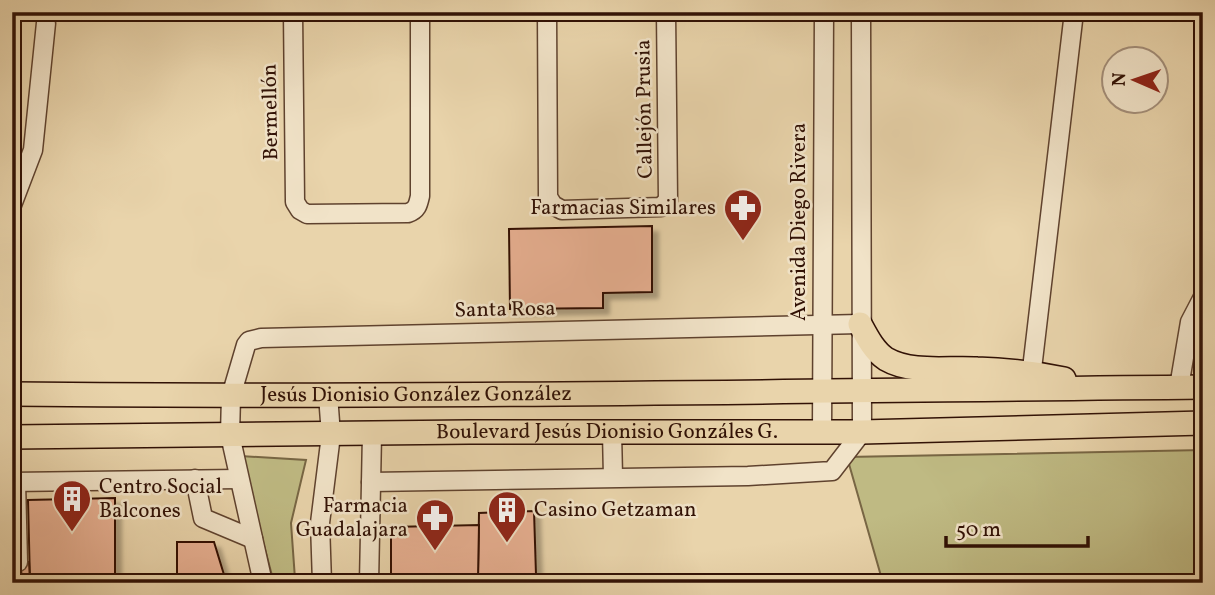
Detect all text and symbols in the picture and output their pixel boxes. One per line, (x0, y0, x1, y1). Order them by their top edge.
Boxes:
street label: Callejón Prusia (629, 39, 661, 179)
north arrow (1100, 46, 1170, 116)
street label: Bermellón (256, 63, 286, 161)
text: N (1107, 72, 1133, 87)
street label: Avenida Diego Rivera (785, 123, 814, 321)
pharmacy icon: Farmacias Similares (722, 187, 764, 242)
place label: Farmacias Similares (530, 194, 716, 223)
street label: Santa Rosa (454, 295, 556, 325)
street label: Jesús Dionisio González González (260, 379, 572, 410)
street label: Boulevard Jesús Dionisio Gonzáles G. (436, 417, 778, 447)
place label: Centro Social Balcones (99, 473, 222, 526)
building icon: Centro Social Balcones (51, 478, 93, 533)
building icon: Casino Getzaman (486, 489, 528, 544)
place label: Farmacia Guadalajara (296, 492, 408, 545)
place label: Casino Getzaman (534, 496, 697, 525)
pharmacy icon: Farmacia Guadalajara (414, 497, 456, 552)
scale bar (946, 504, 1087, 548)
text: 50 m (956, 516, 1001, 545)

